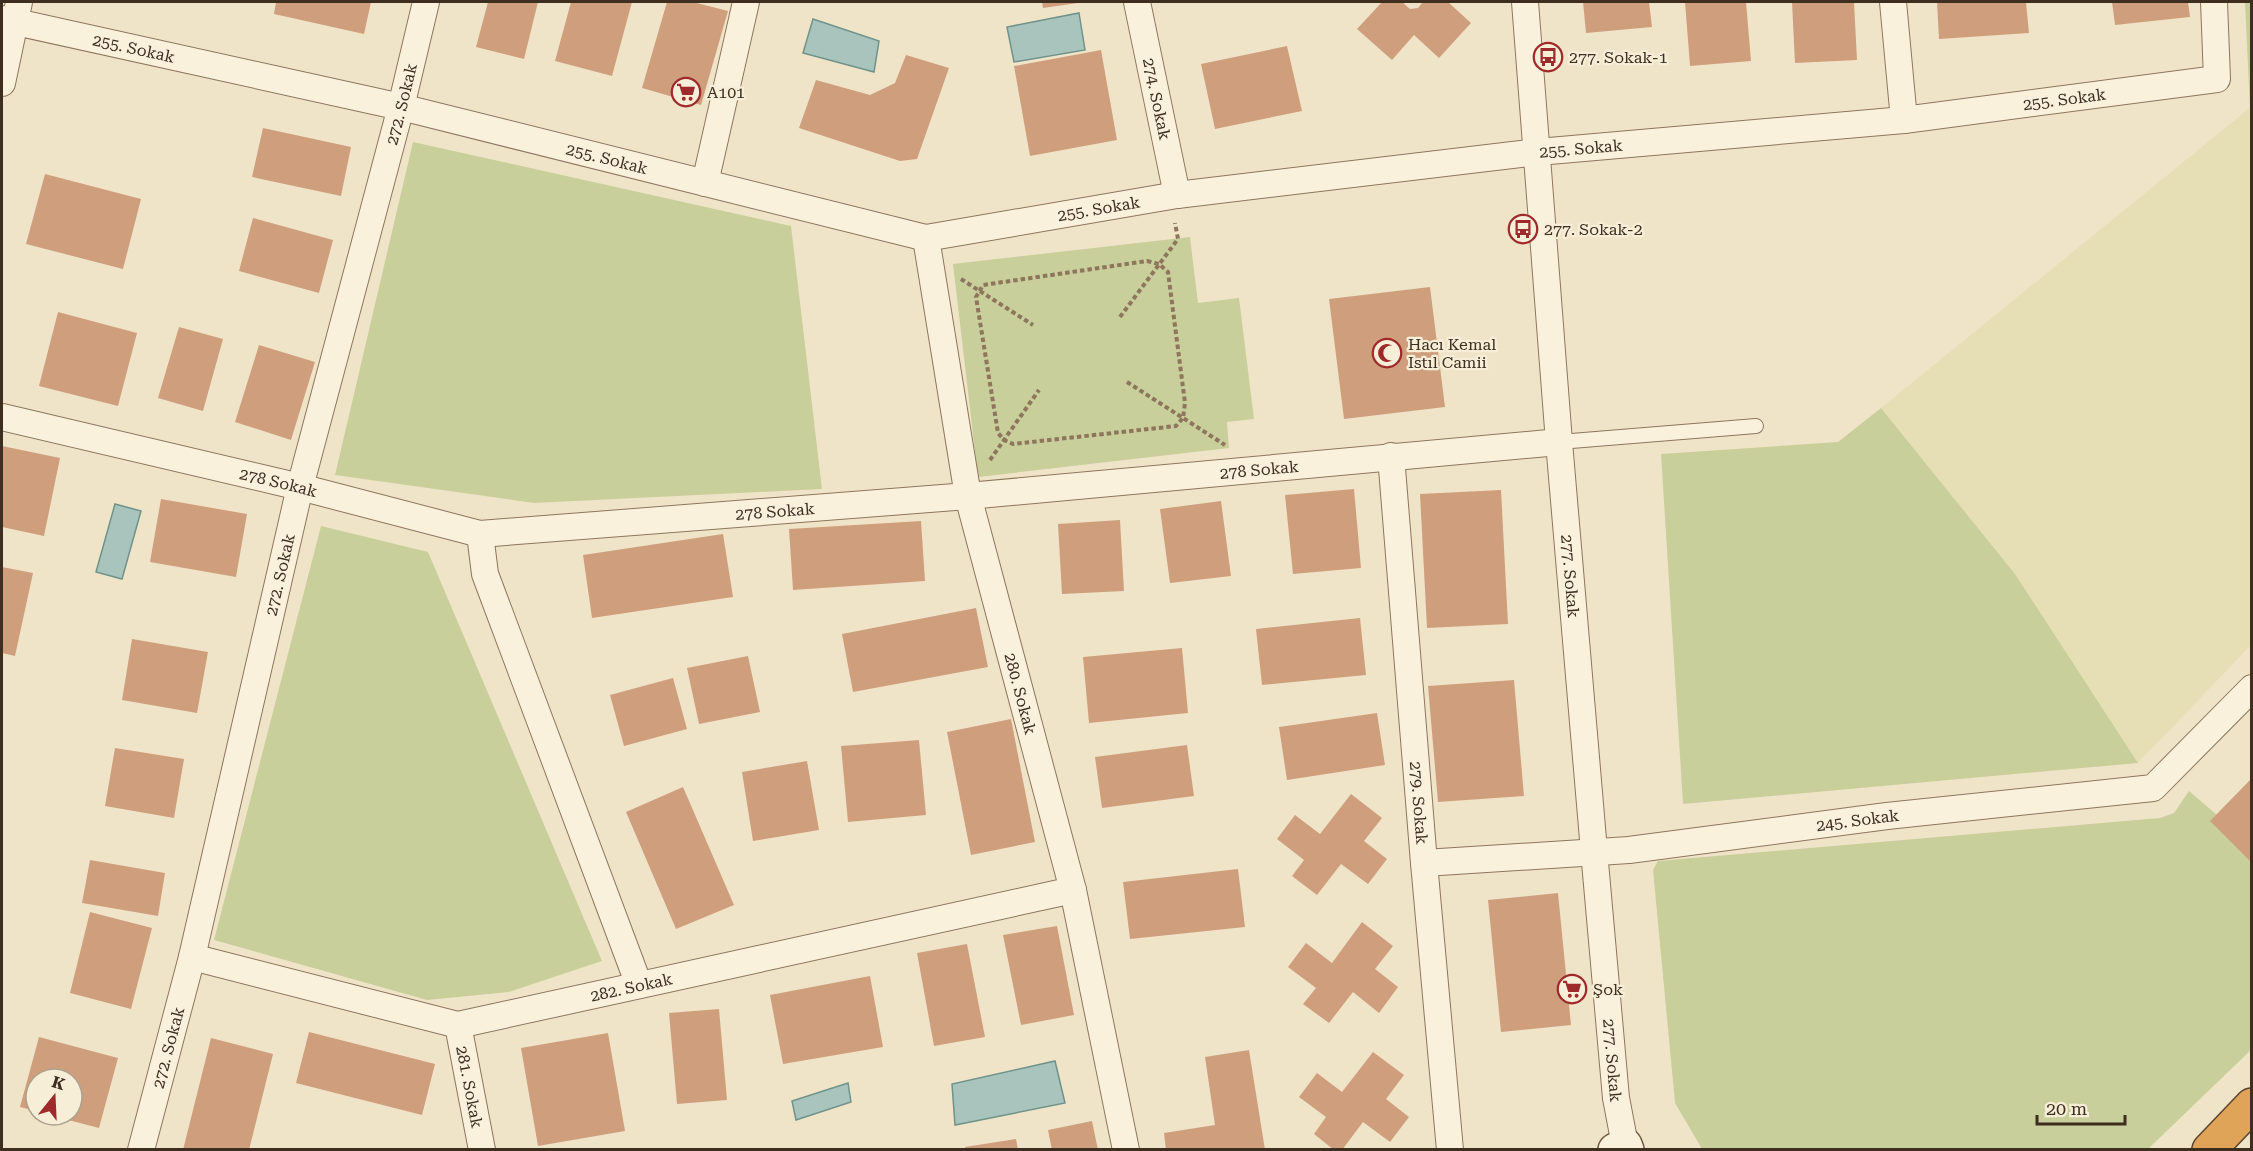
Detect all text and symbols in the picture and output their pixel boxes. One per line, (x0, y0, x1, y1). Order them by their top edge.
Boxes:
street label: 255. Sokak (91, 30, 177, 66)
bus stop icon: 277. Sokak-1 (1532, 41, 1564, 73)
place label: 277. Sokak-1 (1569, 48, 1668, 67)
street label: 274. Sokak (1139, 56, 1175, 142)
street label: 272. Sokak (382, 61, 421, 147)
supermarket icon: A101 (670, 76, 702, 108)
place label: A101 (707, 83, 745, 102)
street label: 255. Sokak (2022, 84, 2107, 114)
street label: 255. Sokak (1538, 135, 1623, 161)
street label: 255. Sokak (564, 139, 650, 178)
street label: 255. Sokak (1056, 192, 1142, 225)
bus stop icon: 277. Sokak-2 (1507, 213, 1539, 245)
place label: 277. Sokak-2 (1544, 220, 1643, 239)
place label: Hacı Kemal Istıl Camii (1408, 335, 1496, 372)
mosque icon: Hacı Kemal Istıl Camii (1371, 337, 1403, 369)
street label: 278 Sokak (1219, 456, 1300, 482)
street label: 278 Sokak (238, 464, 319, 501)
street label: 278 Sokak (735, 498, 815, 524)
street label: 272. Sokak (261, 532, 298, 617)
street label: 277. Sokak (1557, 534, 1584, 619)
street label: 280. Sokak (1001, 651, 1041, 737)
street label: 279. Sokak (1406, 760, 1432, 845)
street label: 245. Sokak (1815, 805, 1900, 835)
street label: 282. Sokak (588, 969, 674, 1005)
supermarket icon: Şok (1556, 973, 1588, 1005)
place label: Şok (1593, 980, 1623, 999)
street label: 272. Sokak (148, 1005, 188, 1090)
street label: 277. Sokak (1599, 1018, 1626, 1103)
street label: 281. Sokak (453, 1044, 487, 1130)
north arrow (24, 1067, 84, 1127)
text: K (50, 1072, 68, 1094)
scale bar (2037, 1088, 2126, 1126)
text: 20 m (2046, 1098, 2087, 1119)

